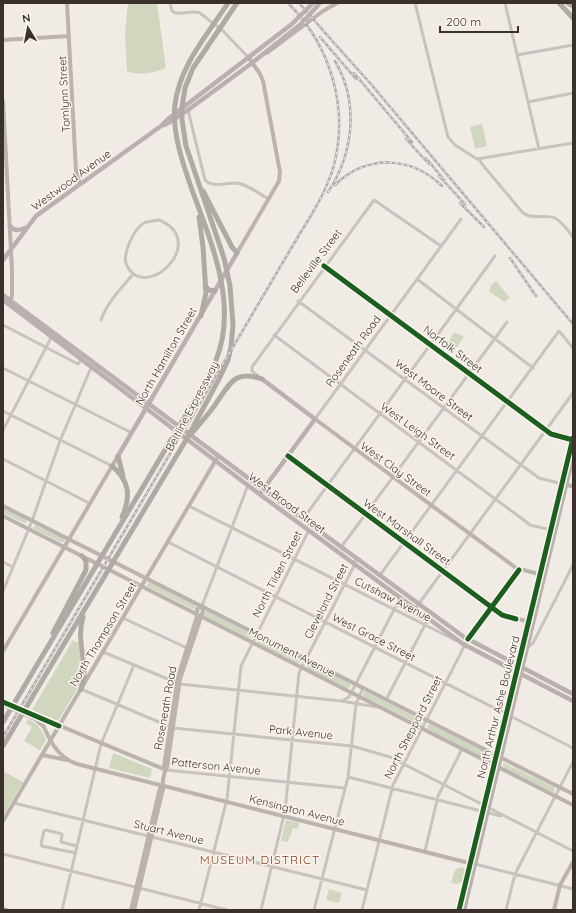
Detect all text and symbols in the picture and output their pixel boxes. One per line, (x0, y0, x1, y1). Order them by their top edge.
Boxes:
north arrow (8, 8, 48, 48)
scale bar (440, 8, 518, 34)
text: N (21, 11, 31, 26)
text: 200 m (446, 14, 481, 29)
street label: Tomlynn Street (55, 55, 73, 133)
street label: Westwood Avenue (29, 146, 113, 214)
street label: Belleville Street (287, 226, 345, 296)
street label: North Hamilton Street (132, 304, 200, 408)
street label: Roseneath Road (322, 313, 384, 389)
street label: Norfolk Street (421, 322, 486, 376)
street label: West Moore Street (392, 356, 476, 424)
street label: Beltline Expressway (162, 359, 222, 453)
street label: West Leigh Street (378, 399, 458, 463)
street label: West Clay Street (358, 439, 434, 500)
street label: West Broad Street (246, 469, 328, 537)
street label: West Marshall Street (361, 496, 454, 569)
street label: North Tilden Street (249, 528, 305, 620)
street label: Cleveland Street (301, 561, 351, 641)
street label: Cutshaw Avenue (352, 574, 434, 624)
street label: North Thompson Street (66, 579, 140, 689)
street label: West Grace Street (330, 610, 418, 664)
street label: Monument Avenue (246, 624, 338, 680)
street label: North Arthur Ashe Boulevard (474, 634, 522, 780)
street label: Roseneath Road (151, 665, 179, 751)
street label: North Sheppard Street (381, 673, 445, 781)
street label: Park Avenue (268, 722, 334, 742)
street label: Patterson Avenue (171, 754, 261, 778)
street label: Kensington Avenue (248, 791, 346, 829)
street label: Stuart Avenue (133, 817, 205, 847)
district label: MUSEUM DISTRICT (200, 852, 320, 867)

